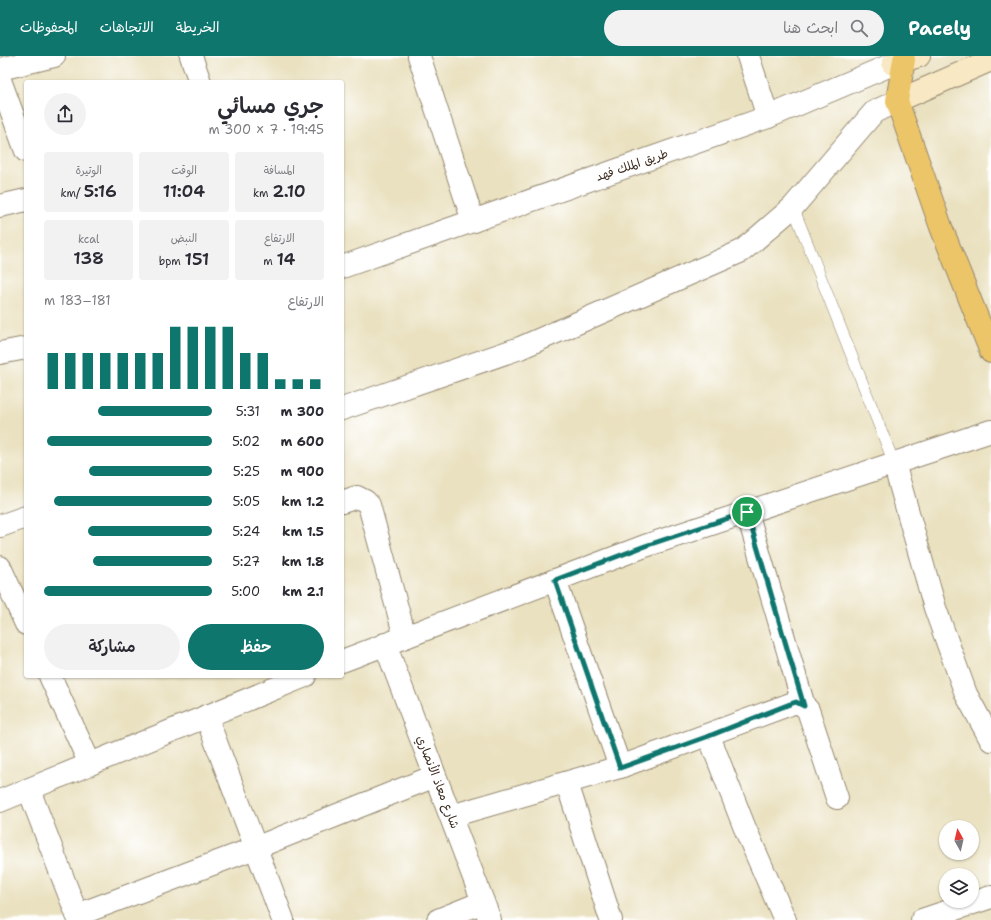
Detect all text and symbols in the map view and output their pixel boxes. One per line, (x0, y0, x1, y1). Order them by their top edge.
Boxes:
search box (604, 10, 884, 46)
text: Pacely (908, 16, 971, 41)
icon: search (848, 17, 870, 39)
text: المحفوظات (20, 18, 78, 36)
text: الاتجاهات (100, 18, 154, 36)
text: الخريطة (176, 18, 219, 36)
text: ابحث هنا (783, 18, 838, 38)
text: جري مسائي (217, 91, 324, 120)
button: share (44, 93, 86, 135)
text: 19:45 · 7 × 300 m (209, 121, 324, 138)
street label: طريق الملك فهد (594, 145, 670, 185)
text: الوتيرة (75, 163, 102, 178)
text: الوقت (171, 163, 197, 178)
text: المسافة (264, 163, 295, 178)
text: 5:16 (84, 180, 117, 202)
text: 11:04 (163, 180, 205, 202)
text: 2.10 (272, 180, 306, 202)
text: /km (61, 186, 84, 201)
text: km (253, 186, 272, 201)
text: النبض (171, 231, 197, 246)
text: الارتفاع (264, 231, 295, 246)
text: kcal (78, 232, 99, 247)
text: 138 (73, 247, 104, 269)
text: 151 (185, 248, 209, 270)
text: 14 (276, 248, 295, 270)
text: bpm (159, 254, 185, 269)
text: m (263, 254, 276, 269)
text: 181–183 m (44, 292, 111, 309)
text: الارتفاع (288, 293, 324, 310)
text: 5:31 (236, 403, 260, 420)
text: 300 m (280, 403, 324, 420)
text: 5:02 (232, 433, 260, 450)
text: 600 m (280, 433, 324, 450)
text: 5:25 (233, 463, 260, 480)
text: 900 m (281, 463, 324, 480)
text: 5:05 (232, 493, 260, 510)
text: 1.2 km (281, 493, 324, 510)
pin (730, 495, 764, 529)
icon: arrive (736, 501, 758, 523)
text: 5:24 (232, 523, 260, 540)
text: 1.5 km (282, 523, 324, 540)
text: 5:27 (232, 553, 260, 570)
text: 1.8 km (281, 553, 324, 570)
text: 5:00 (231, 583, 260, 600)
text: 2.1 km (282, 583, 324, 600)
button: مشاركة (44, 624, 180, 670)
button: حفظ (188, 624, 324, 670)
street label: شارع معاذ الأنصاري (412, 733, 463, 831)
north arrow (939, 820, 979, 860)
map controls (939, 820, 979, 908)
button: layers (939, 868, 979, 908)

